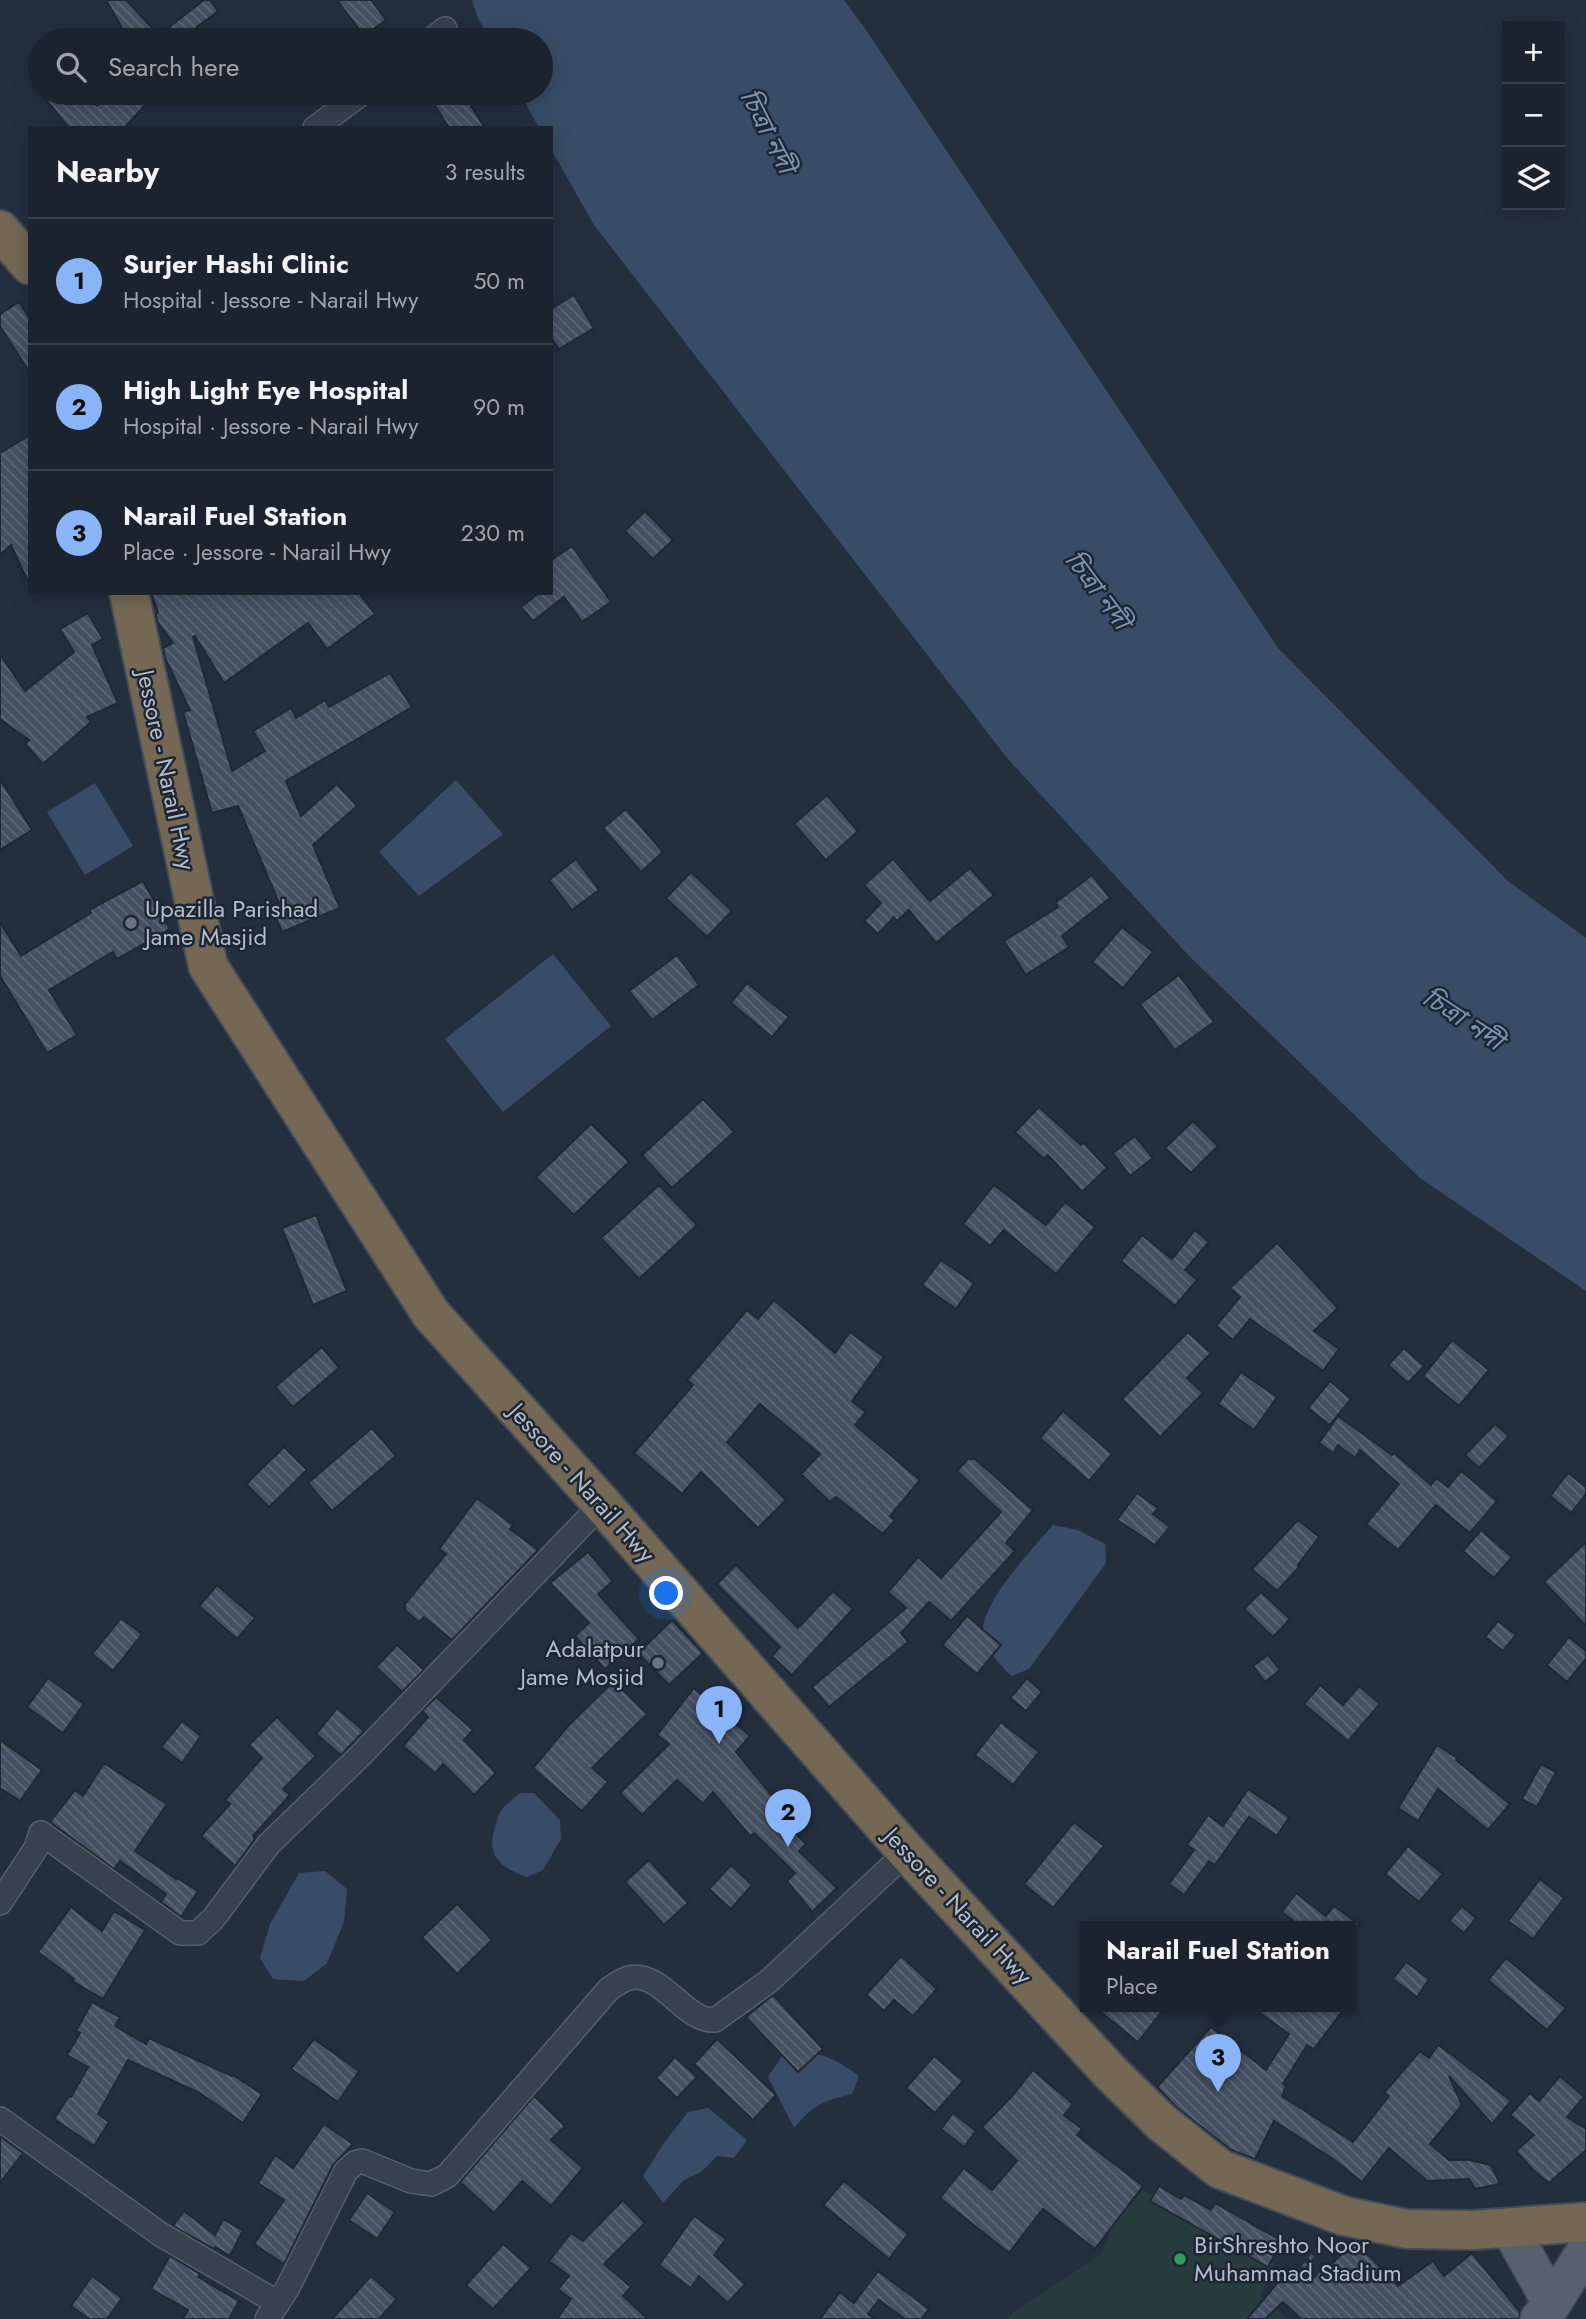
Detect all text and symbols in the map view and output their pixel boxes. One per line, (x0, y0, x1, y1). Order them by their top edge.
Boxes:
map controls (1502, 21, 1565, 210)
button: + (1502, 21, 1565, 84)
search box (28, 28, 553, 105)
icon: search (52, 48, 90, 86)
text: Search here (108, 48, 240, 86)
water label: চিত্রা নদী (731, 82, 808, 184)
button: − (1502, 84, 1565, 147)
button: layers (1502, 147, 1565, 210)
text: Nearby (56, 150, 159, 193)
text: 3 results (445, 155, 525, 189)
text: Surjer Hashi Clinic (123, 245, 349, 283)
text: 1 (73, 264, 85, 298)
text: 50 m (473, 264, 525, 298)
text: Hospital · Jessore - Narail Hwy (123, 283, 418, 317)
text: High Light Eye Hospital (123, 371, 408, 409)
text: 2 (71, 390, 87, 424)
text: 90 m (473, 390, 525, 424)
text: Hospital · Jessore - Narail Hwy (123, 409, 418, 443)
text: Narail Fuel Station (123, 497, 347, 535)
text: 3 (72, 516, 86, 550)
text: 230 m (461, 516, 525, 550)
text: Place · Jessore - Narail Hwy (123, 535, 391, 569)
water label: চিত্রা নদী (1056, 543, 1143, 641)
street label: Jessore - Narail Hwy (128, 664, 205, 874)
place label: Upazilla Parishad Jame Masjid (142, 891, 318, 954)
marker: Upazilla Parishad Jame Masjid (123, 915, 139, 931)
water label: চিত্রা নদী (1415, 979, 1515, 1062)
street label: Jessore - Narail Hwy (499, 1393, 664, 1570)
your location (649, 1576, 683, 1610)
place label: Adalatpur Jame Mosjid (517, 1631, 645, 1694)
marker: Adalatpur Jame Mosjid (650, 1655, 666, 1671)
pin: 1 (696, 1686, 742, 1744)
pin: 2 (765, 1789, 811, 1847)
street label: Jessore - Narail Hwy (874, 1817, 1041, 1992)
popup (1080, 1921, 1356, 2012)
text: Narail Fuel Station (1106, 1931, 1330, 1969)
text: Place (1106, 1969, 1158, 2003)
pin: 3 (1195, 2034, 1241, 2092)
place label: BirShreshto Noor Muhammad Stadium (1194, 2227, 1402, 2290)
marker: BirShreshto Noor Muhammad Stadium (1172, 2251, 1188, 2267)

